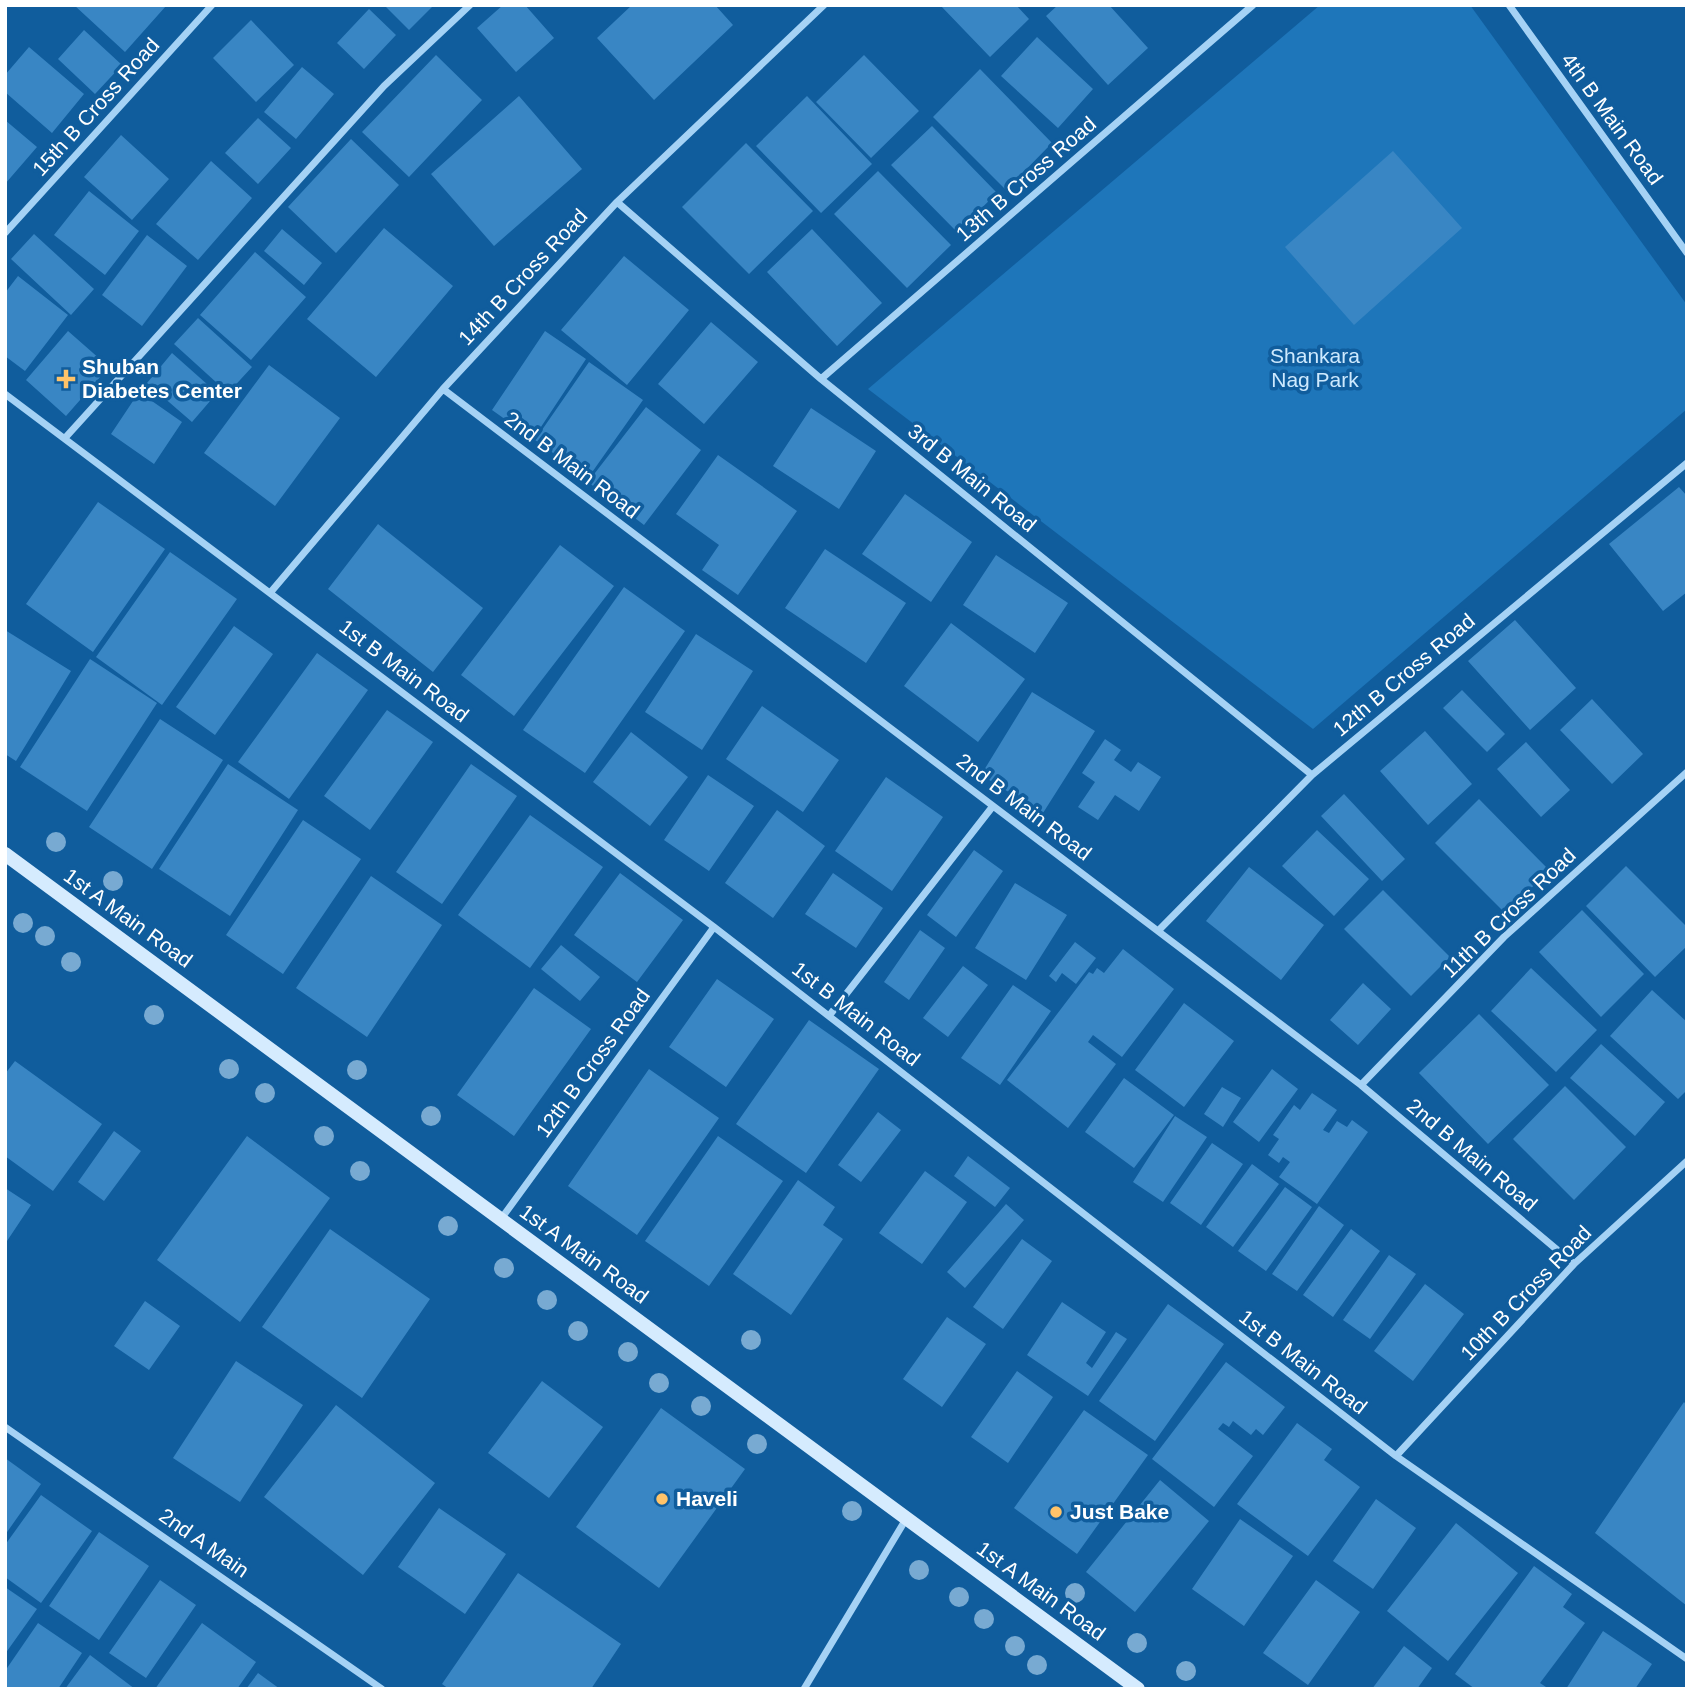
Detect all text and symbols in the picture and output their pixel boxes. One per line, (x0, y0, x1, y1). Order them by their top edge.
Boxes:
street label: 15th B Cross Road (28, 33, 164, 180)
street label: 4th B Main Road (1557, 49, 1668, 189)
street label: 13th B Cross Road (951, 112, 1100, 246)
street label: 14th B Cross Road (454, 204, 592, 349)
park label: Shankara Nag Park (1270, 344, 1360, 391)
place label: Shuban Diabetes Center (82, 355, 242, 402)
marker: Shuban Diabetes Center (56, 369, 76, 389)
street label: 2nd B Main Road (501, 407, 644, 523)
street label: 3rd B Main Road (904, 419, 1041, 536)
street label: 12th B Cross Road (1328, 609, 1479, 740)
street label: 1st B Main Road (335, 615, 473, 727)
street label: 2nd B Main Road (953, 749, 1096, 865)
street label: 11th B Cross Road (1437, 843, 1580, 982)
street label: 1st A Main Road (60, 863, 197, 972)
street label: 1st B Main Road (788, 957, 925, 1070)
street label: 12th B Cross Road (531, 984, 654, 1141)
street label: 2nd B Main Road (1403, 1094, 1542, 1216)
street label: 1st A Main Road (516, 1199, 653, 1308)
street label: 10th B Cross Road (1456, 1221, 1596, 1364)
street label: 1st B Main Road (1235, 1305, 1372, 1418)
place label: Haveli (676, 1487, 738, 1510)
marker: Haveli (654, 1491, 670, 1507)
place label: Just Bake (1070, 1500, 1169, 1523)
street label: 2nd A Main (155, 1503, 253, 1582)
marker: Just Bake (1048, 1504, 1064, 1520)
street label: 1st A Main Road (973, 1536, 1110, 1645)

